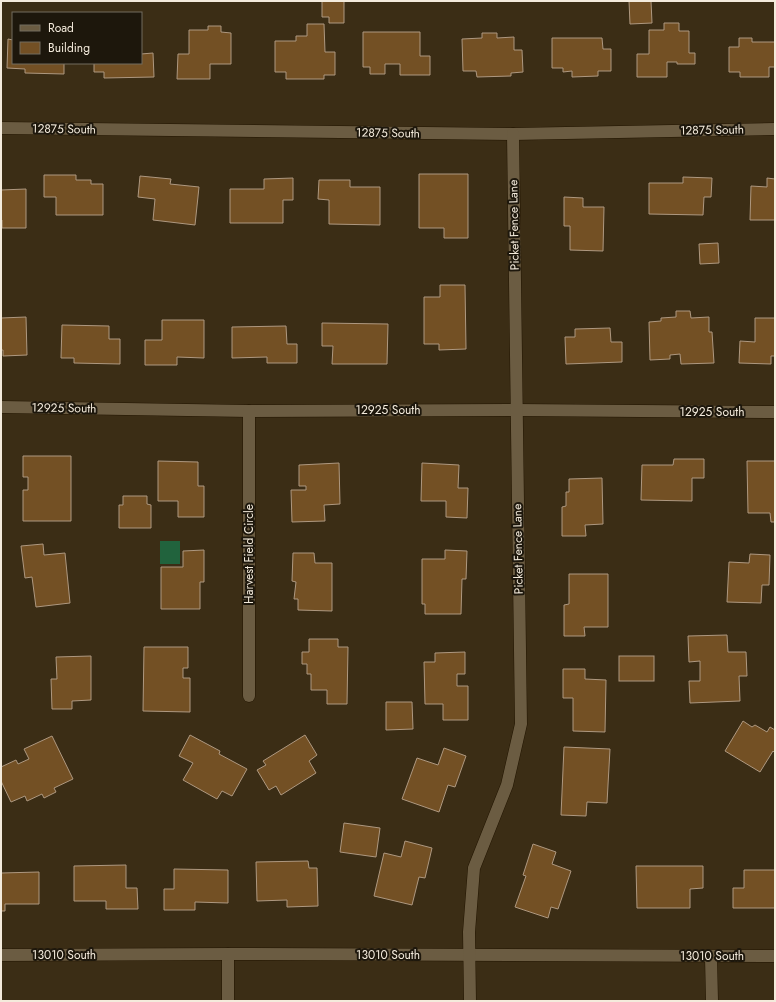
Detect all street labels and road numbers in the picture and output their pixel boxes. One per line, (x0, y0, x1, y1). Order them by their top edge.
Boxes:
street label: 12875 South (32, 119, 96, 139)
street label: 12875 South (680, 120, 744, 140)
street label: 12875 South (356, 123, 420, 143)
street label: Picket Fence Lane (504, 180, 524, 270)
street label: 12925 South (31, 398, 97, 418)
street label: 12925 South (356, 401, 420, 419)
street label: 12925 South (680, 403, 744, 421)
street label: Harvest Field Circle (240, 504, 258, 604)
street label: Picket Fence Lane (508, 504, 528, 594)
street label: 13010 South (32, 946, 96, 964)
street label: 13010 South (356, 946, 420, 964)
street label: 13010 South (680, 947, 744, 965)

